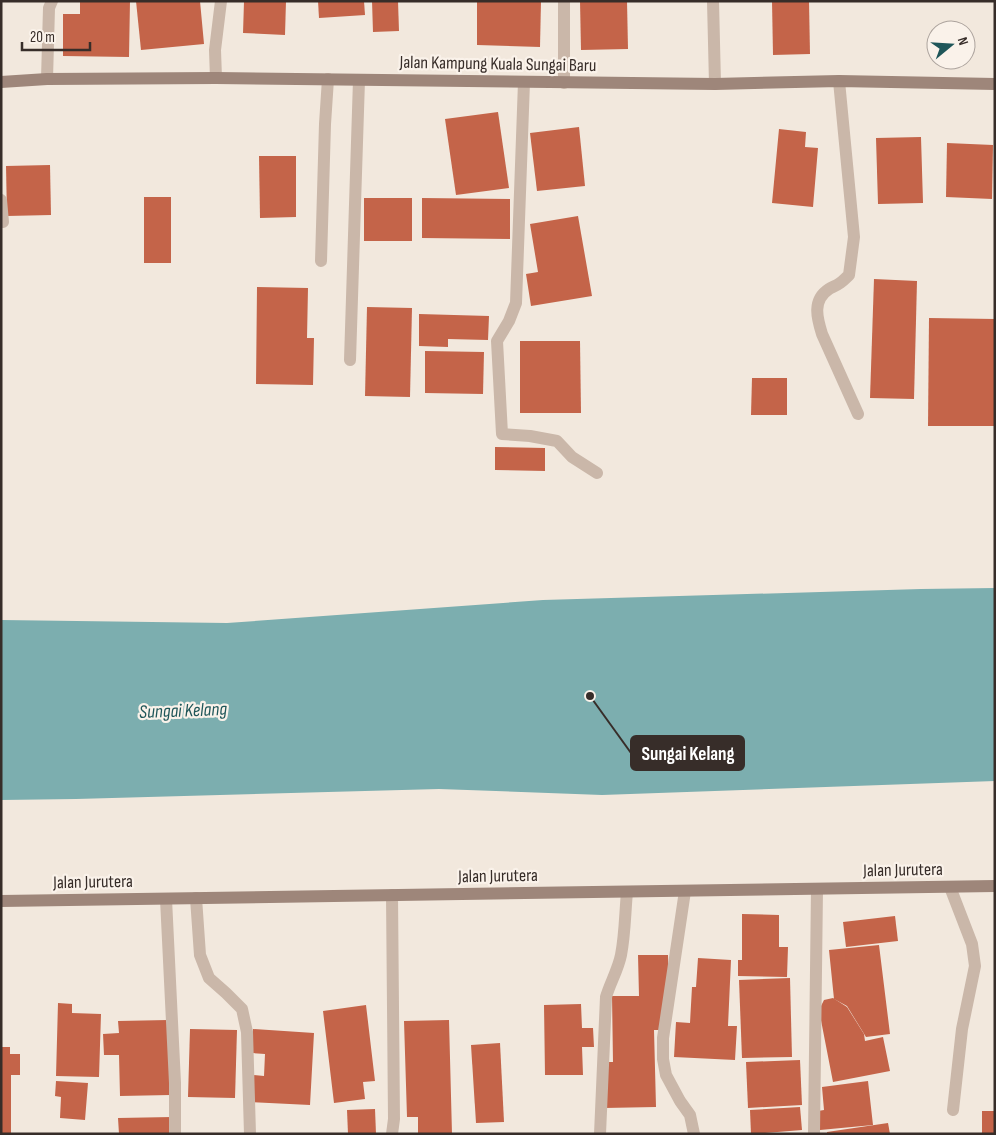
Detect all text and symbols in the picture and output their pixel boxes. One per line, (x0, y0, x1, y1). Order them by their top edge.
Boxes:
scale bar (22, 20, 90, 52)
north arrow (926, 20, 976, 70)
text: 20 m (30, 28, 55, 47)
text: N (954, 35, 972, 47)
street label: Jalan Kampung Kuala Sungai Baru (398, 52, 597, 76)
water label: Sungai Kelang (139, 698, 228, 724)
callout: Sungai Kelang (631, 736, 744, 770)
text: Sungai Kelang (642, 743, 734, 766)
street label: Jalan Jurutera (862, 859, 943, 881)
street label: Jalan Jurutera (457, 865, 538, 887)
street label: Jalan Jurutera (52, 871, 133, 893)

